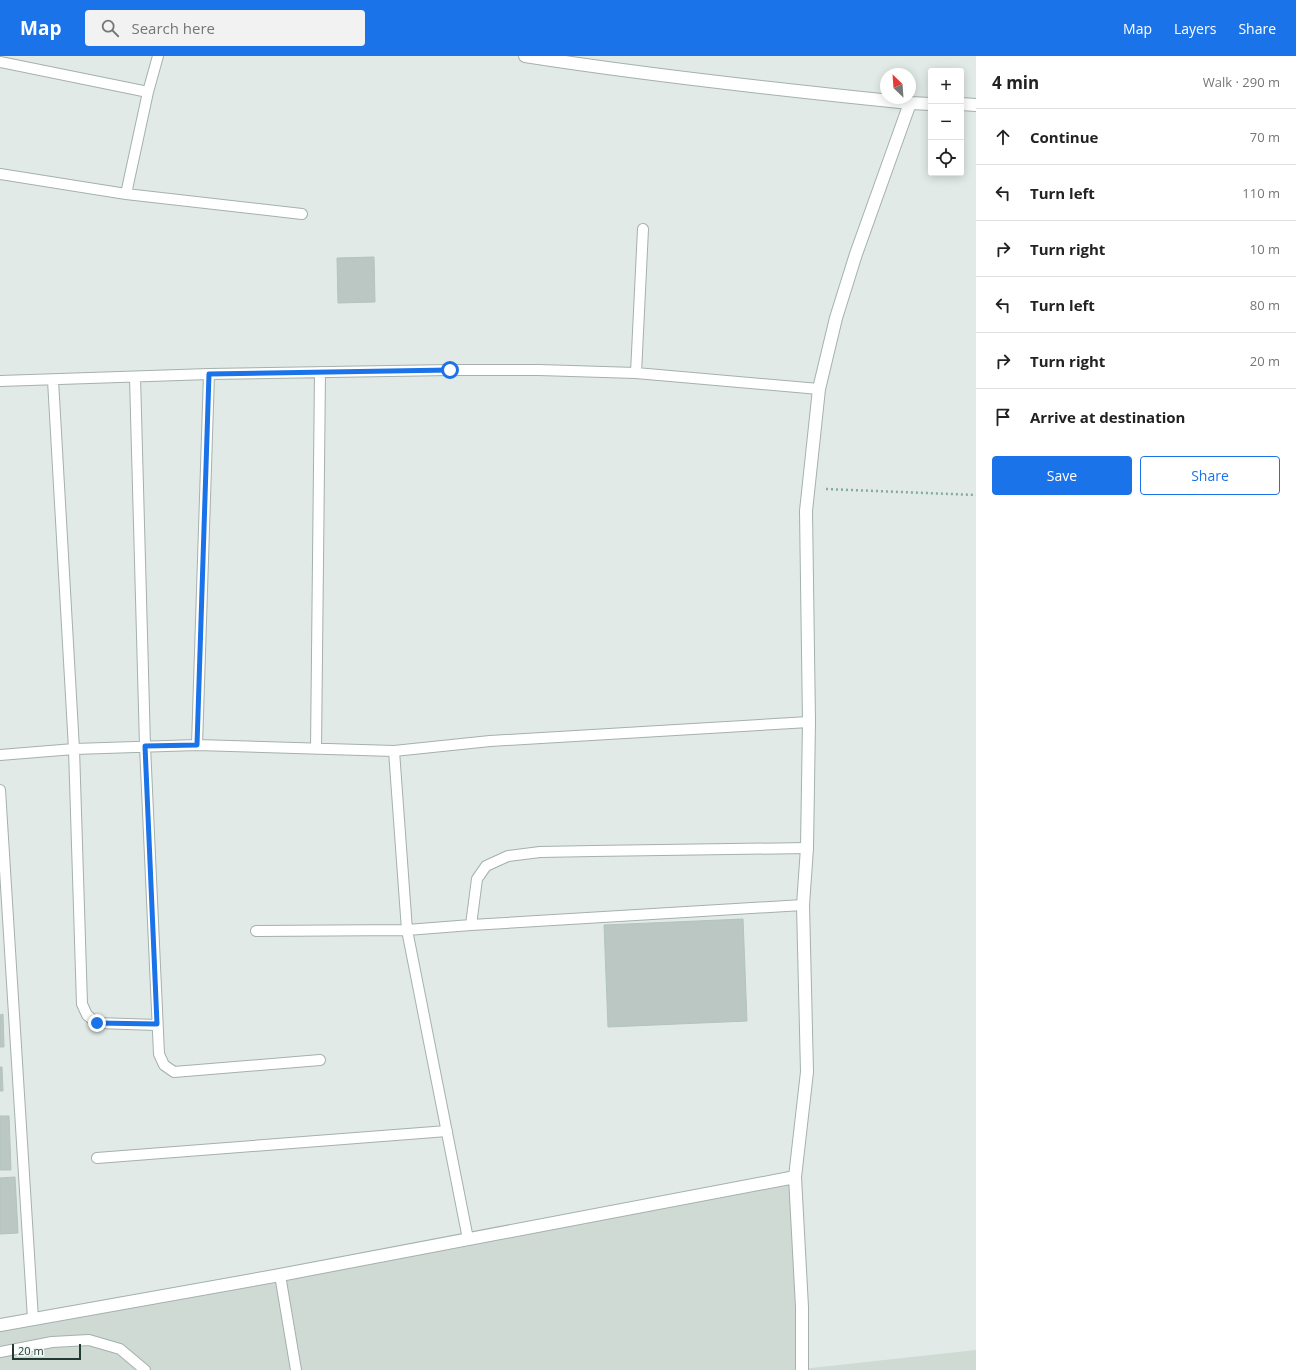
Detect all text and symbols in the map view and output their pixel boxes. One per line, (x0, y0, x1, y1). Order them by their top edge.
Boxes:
search box (85, 10, 365, 46)
text: Map (20, 15, 61, 41)
icon: search (99, 17, 121, 39)
text: Search here (131, 18, 215, 38)
text: Map (1123, 19, 1152, 38)
text: Layers (1174, 19, 1216, 38)
text: Share (1238, 19, 1276, 38)
north arrow (880, 68, 916, 104)
map controls (928, 68, 964, 176)
button: + (928, 68, 964, 104)
text: 4 min (992, 71, 1039, 94)
text: Walk · 290 m (1203, 73, 1280, 91)
button: − (928, 104, 964, 140)
icon: ahead (992, 126, 1014, 148)
text: Continue (1030, 127, 1098, 147)
text: 70 m (1250, 128, 1280, 146)
button: locate (928, 140, 964, 176)
icon: left (992, 182, 1014, 204)
text: Turn left (1030, 183, 1095, 203)
text: 110 m (1242, 184, 1280, 202)
icon: right (992, 238, 1014, 260)
text: Turn right (1030, 239, 1105, 259)
text: 10 m (1250, 240, 1280, 258)
icon: left (992, 294, 1014, 316)
text: Turn left (1030, 295, 1095, 315)
text: 80 m (1250, 296, 1280, 314)
icon: right (992, 350, 1014, 372)
text: Turn right (1030, 351, 1105, 371)
text: 20 m (1250, 352, 1280, 370)
route start (441, 361, 459, 379)
icon: arrive (992, 406, 1014, 428)
text: Arrive at destination (1030, 407, 1185, 427)
button: Save (992, 456, 1132, 495)
button: Share (1140, 456, 1280, 495)
route end (88, 1014, 106, 1032)
scale bar (12, 1342, 81, 1361)
text: 20 m (18, 1343, 44, 1358)

